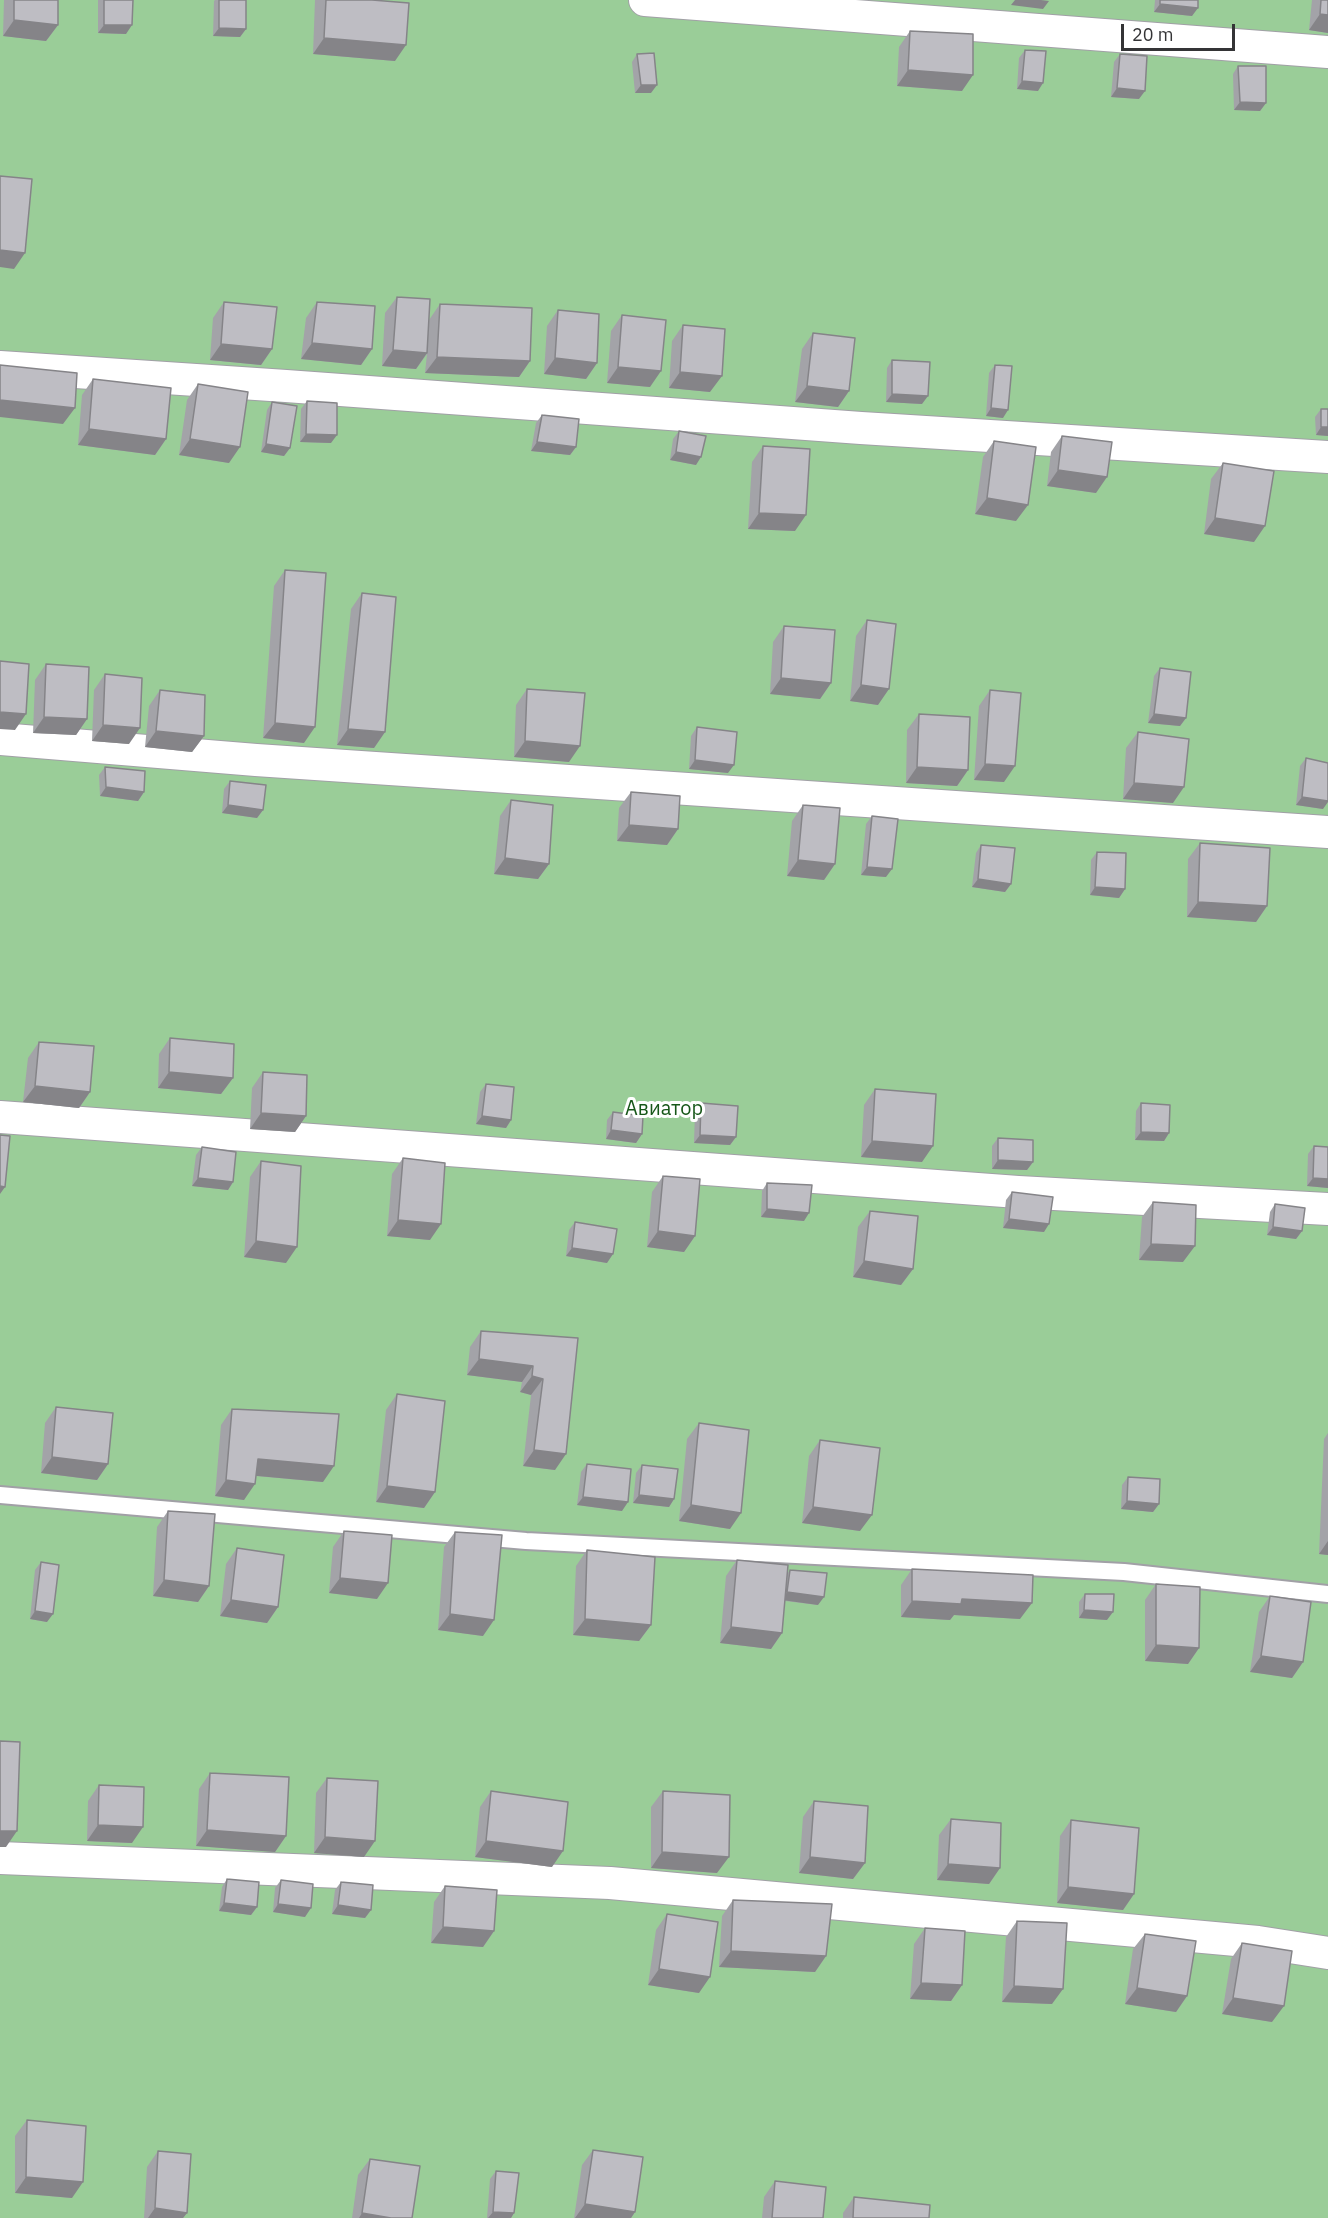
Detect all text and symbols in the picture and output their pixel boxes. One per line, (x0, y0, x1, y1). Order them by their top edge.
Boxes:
scale bar (1124, 12, 1238, 50)
text: 20 m (1132, 23, 1174, 46)
park label: Авиатор (625, 1097, 703, 1121)

